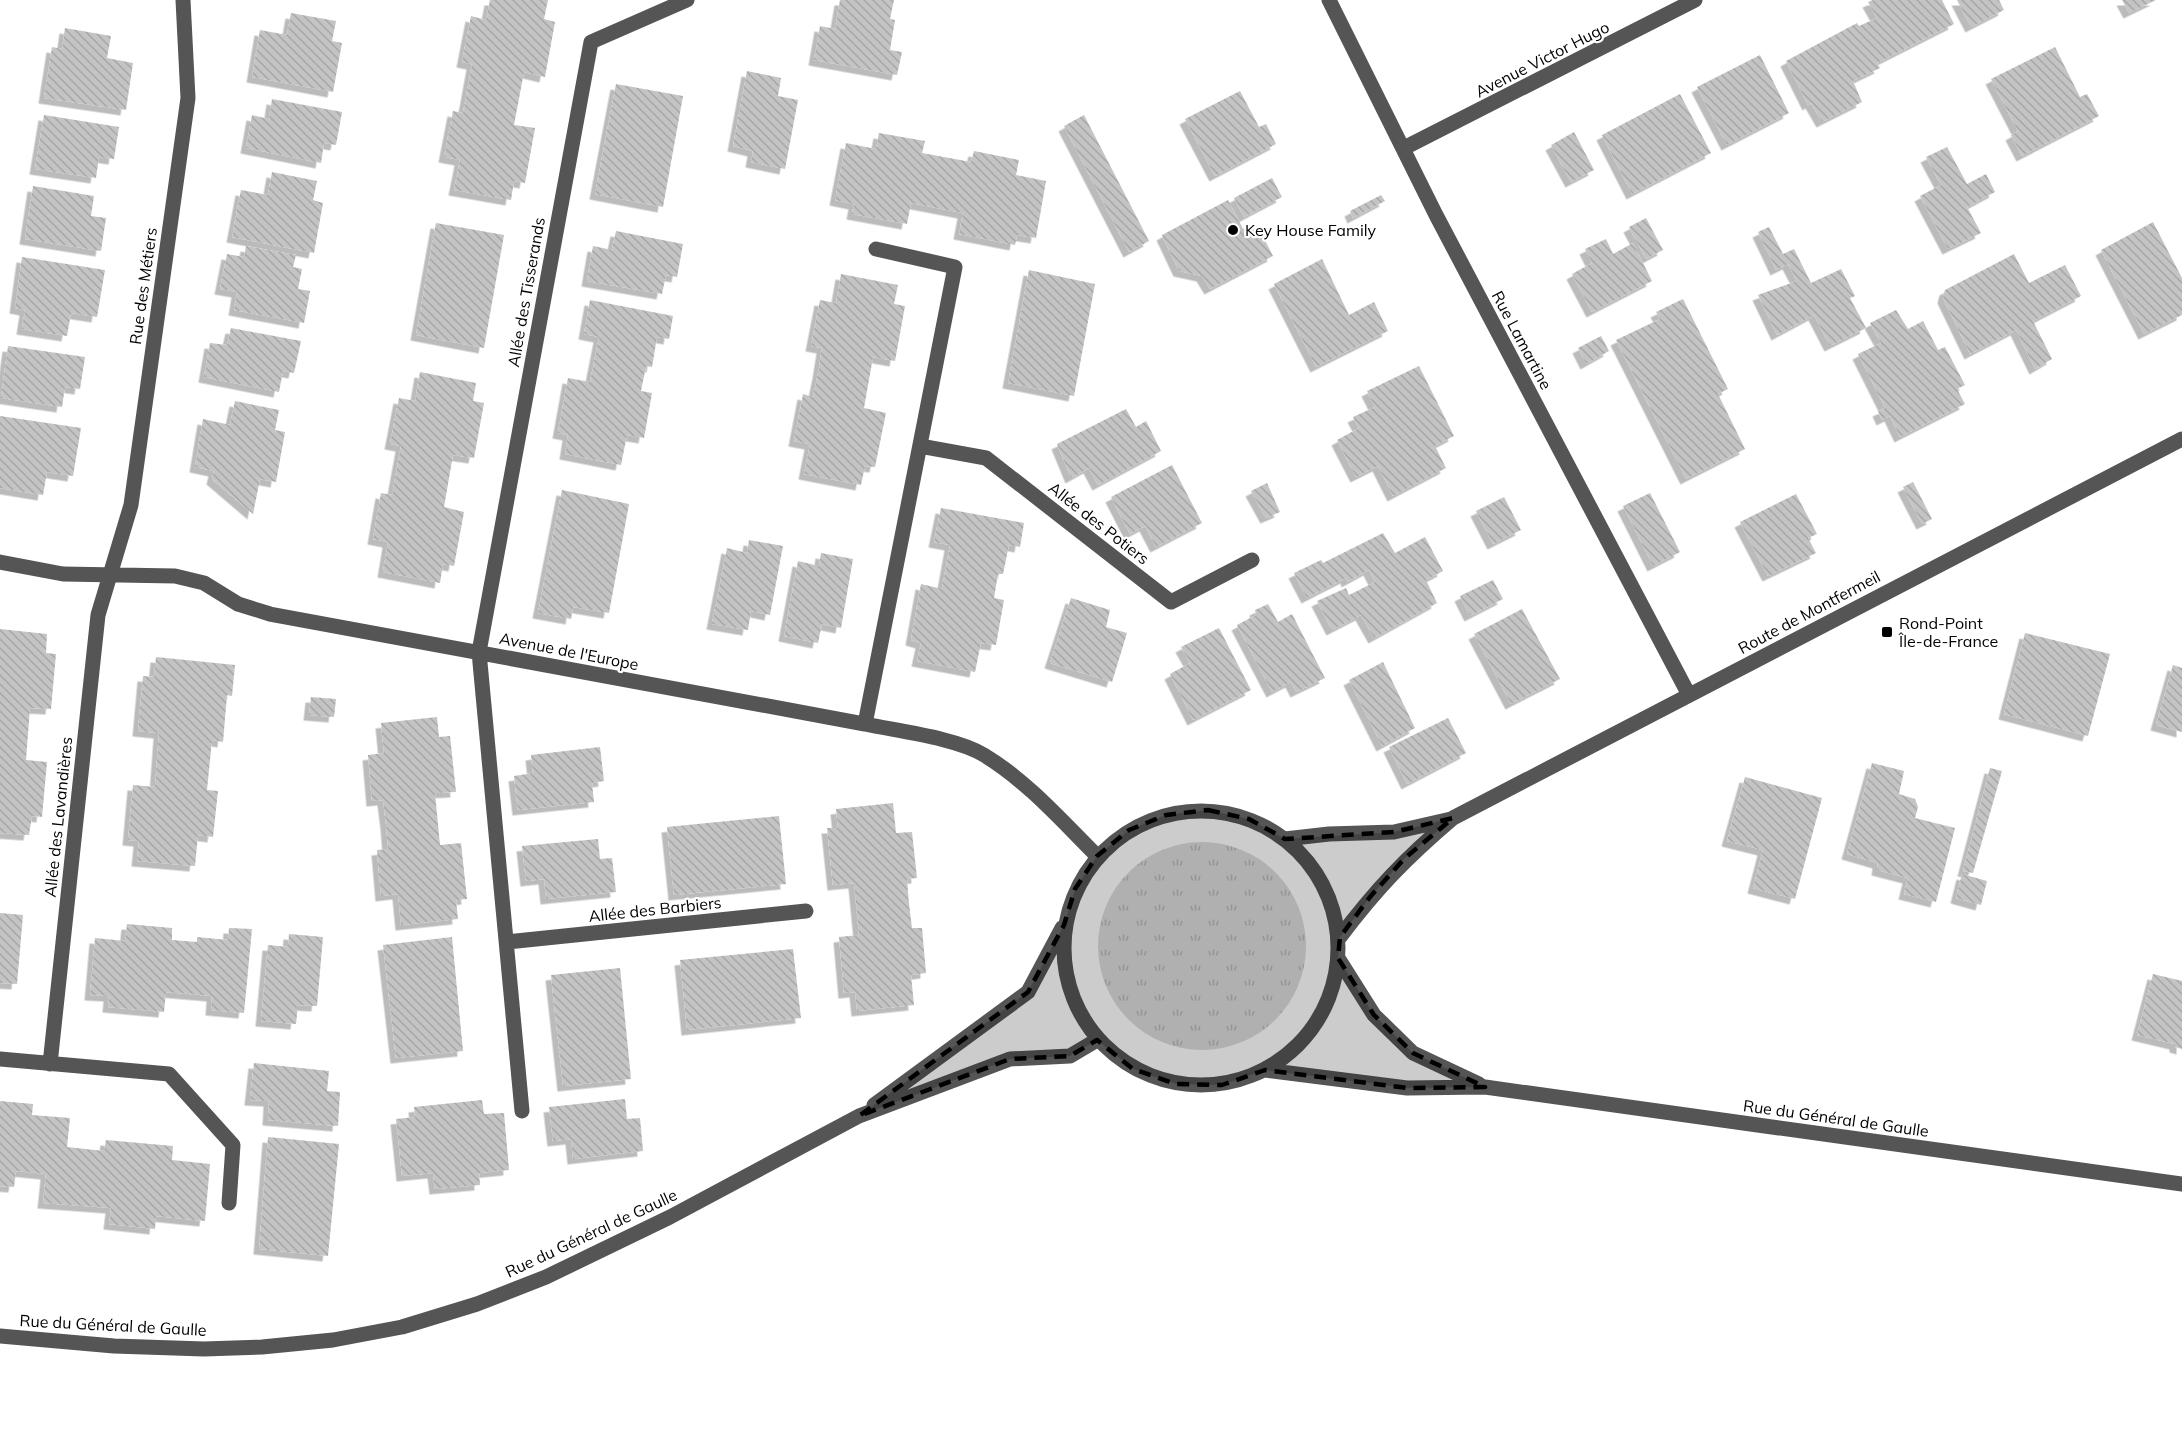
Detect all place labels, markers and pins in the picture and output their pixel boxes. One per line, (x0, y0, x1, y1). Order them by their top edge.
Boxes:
place label: Key House Family (1245, 220, 1377, 240)
marker: Key House Family (1226, 223, 1240, 237)
place label: Rond-Point Île-de-France (1898, 613, 1998, 651)
marker: Rond-Point Île-de-France (1880, 625, 1894, 639)

